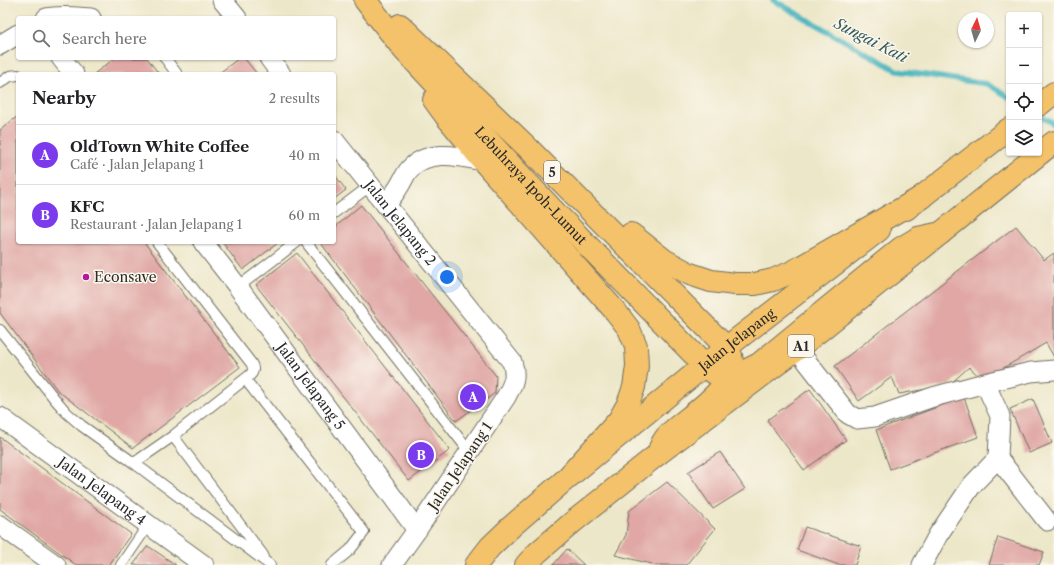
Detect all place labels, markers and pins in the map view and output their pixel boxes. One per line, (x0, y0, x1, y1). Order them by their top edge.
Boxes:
place label: Econsave (94, 268, 157, 286)
marker: Econsave (81, 272, 91, 282)
pin: A (460, 382, 486, 412)
pin: B (408, 440, 434, 470)

